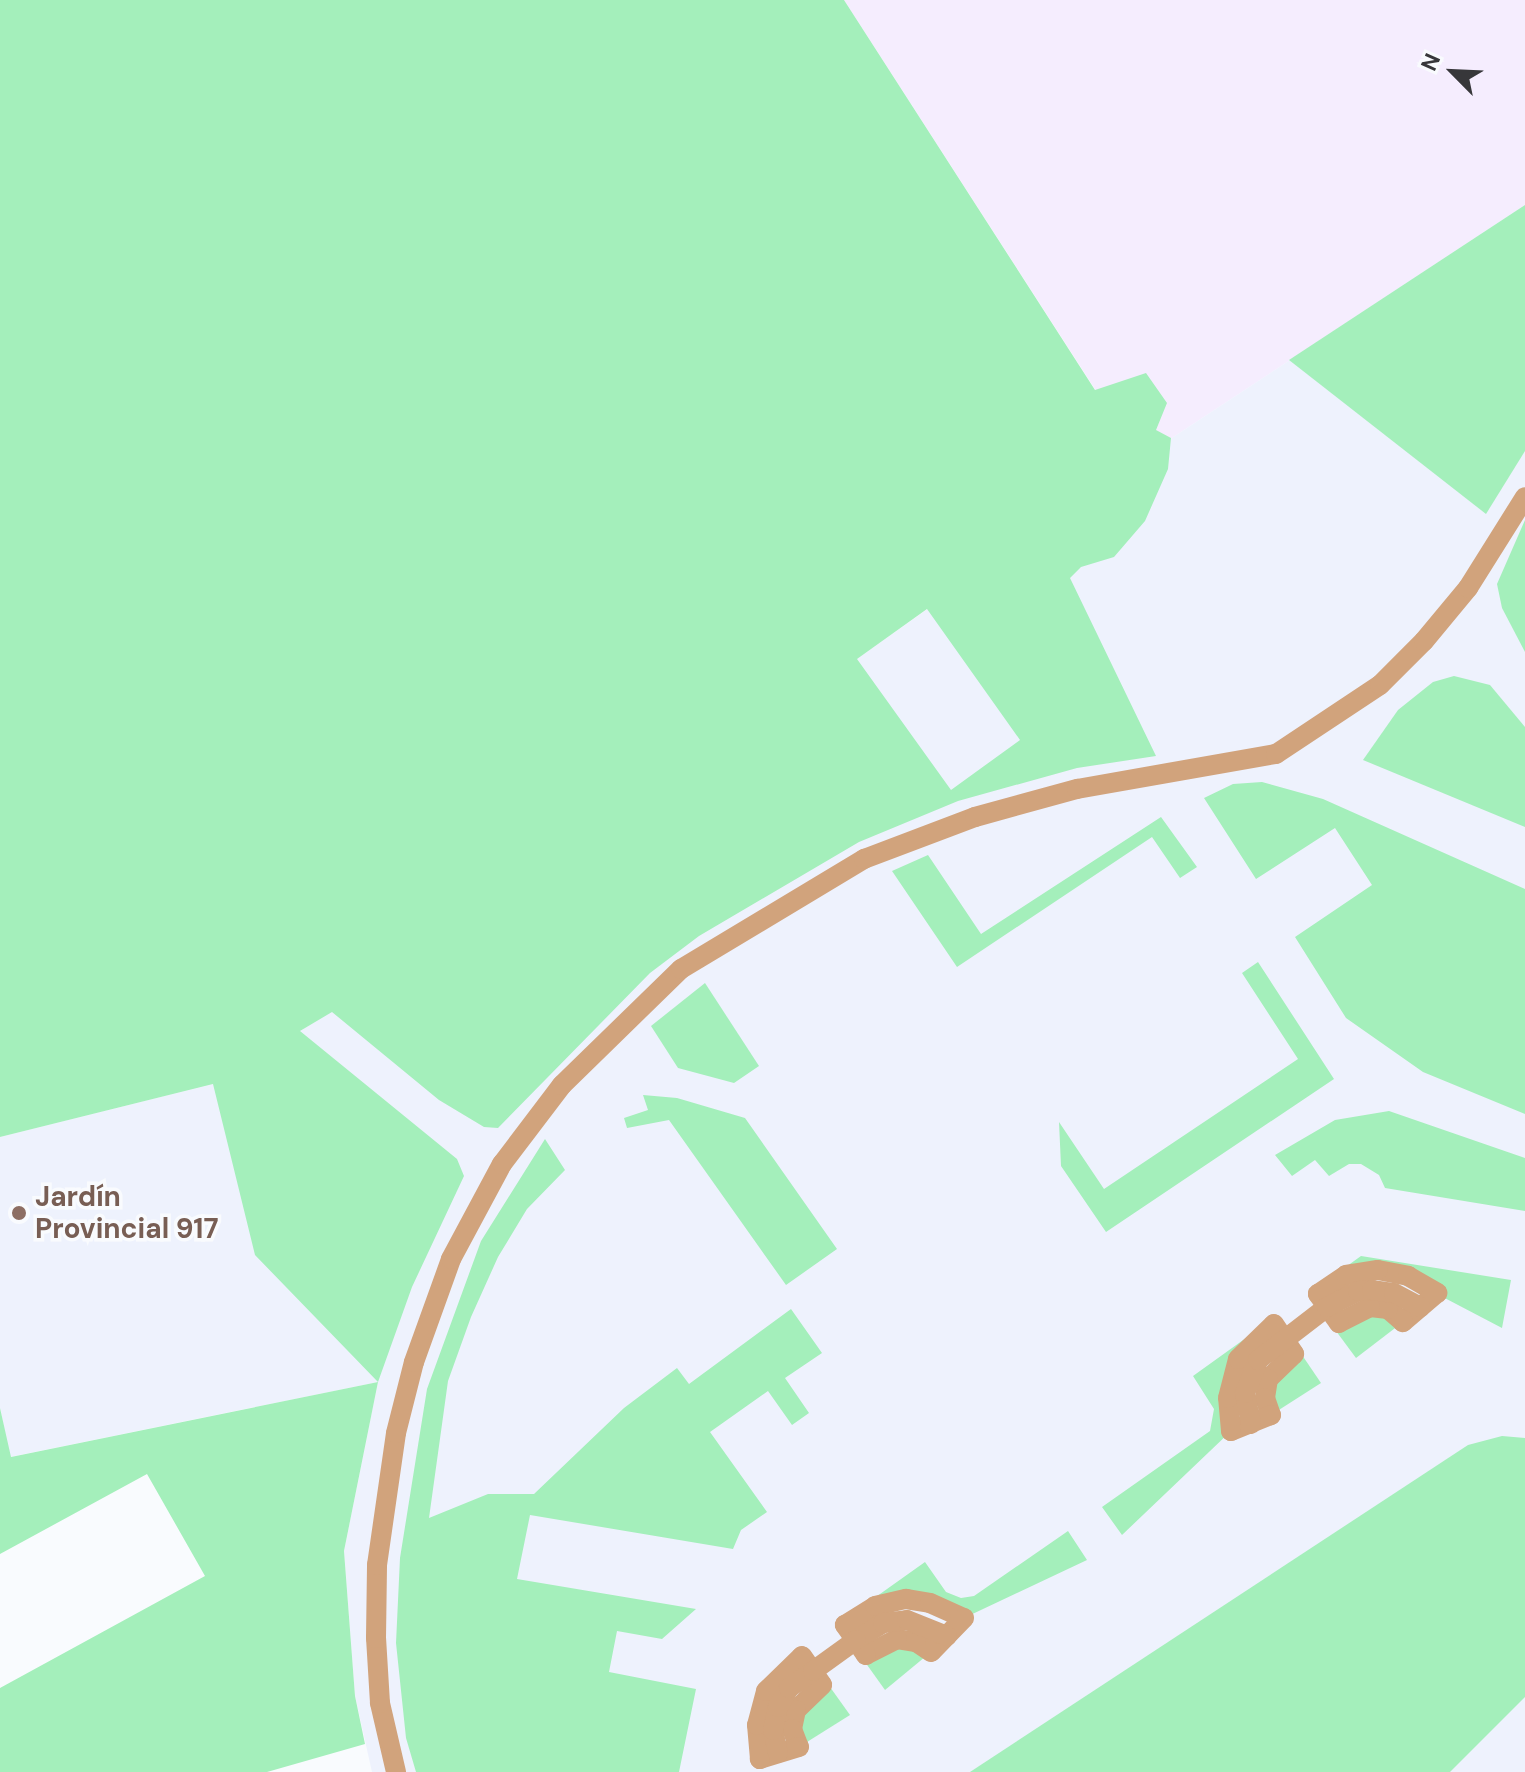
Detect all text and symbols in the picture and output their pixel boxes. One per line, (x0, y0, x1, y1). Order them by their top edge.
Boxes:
north arrow (1413, 32, 1493, 112)
text: N (1414, 49, 1447, 75)
place label: Jardín Provincial 917 (35, 1180, 219, 1246)
marker: Jardín Provincial 917 (10, 1204, 28, 1222)

